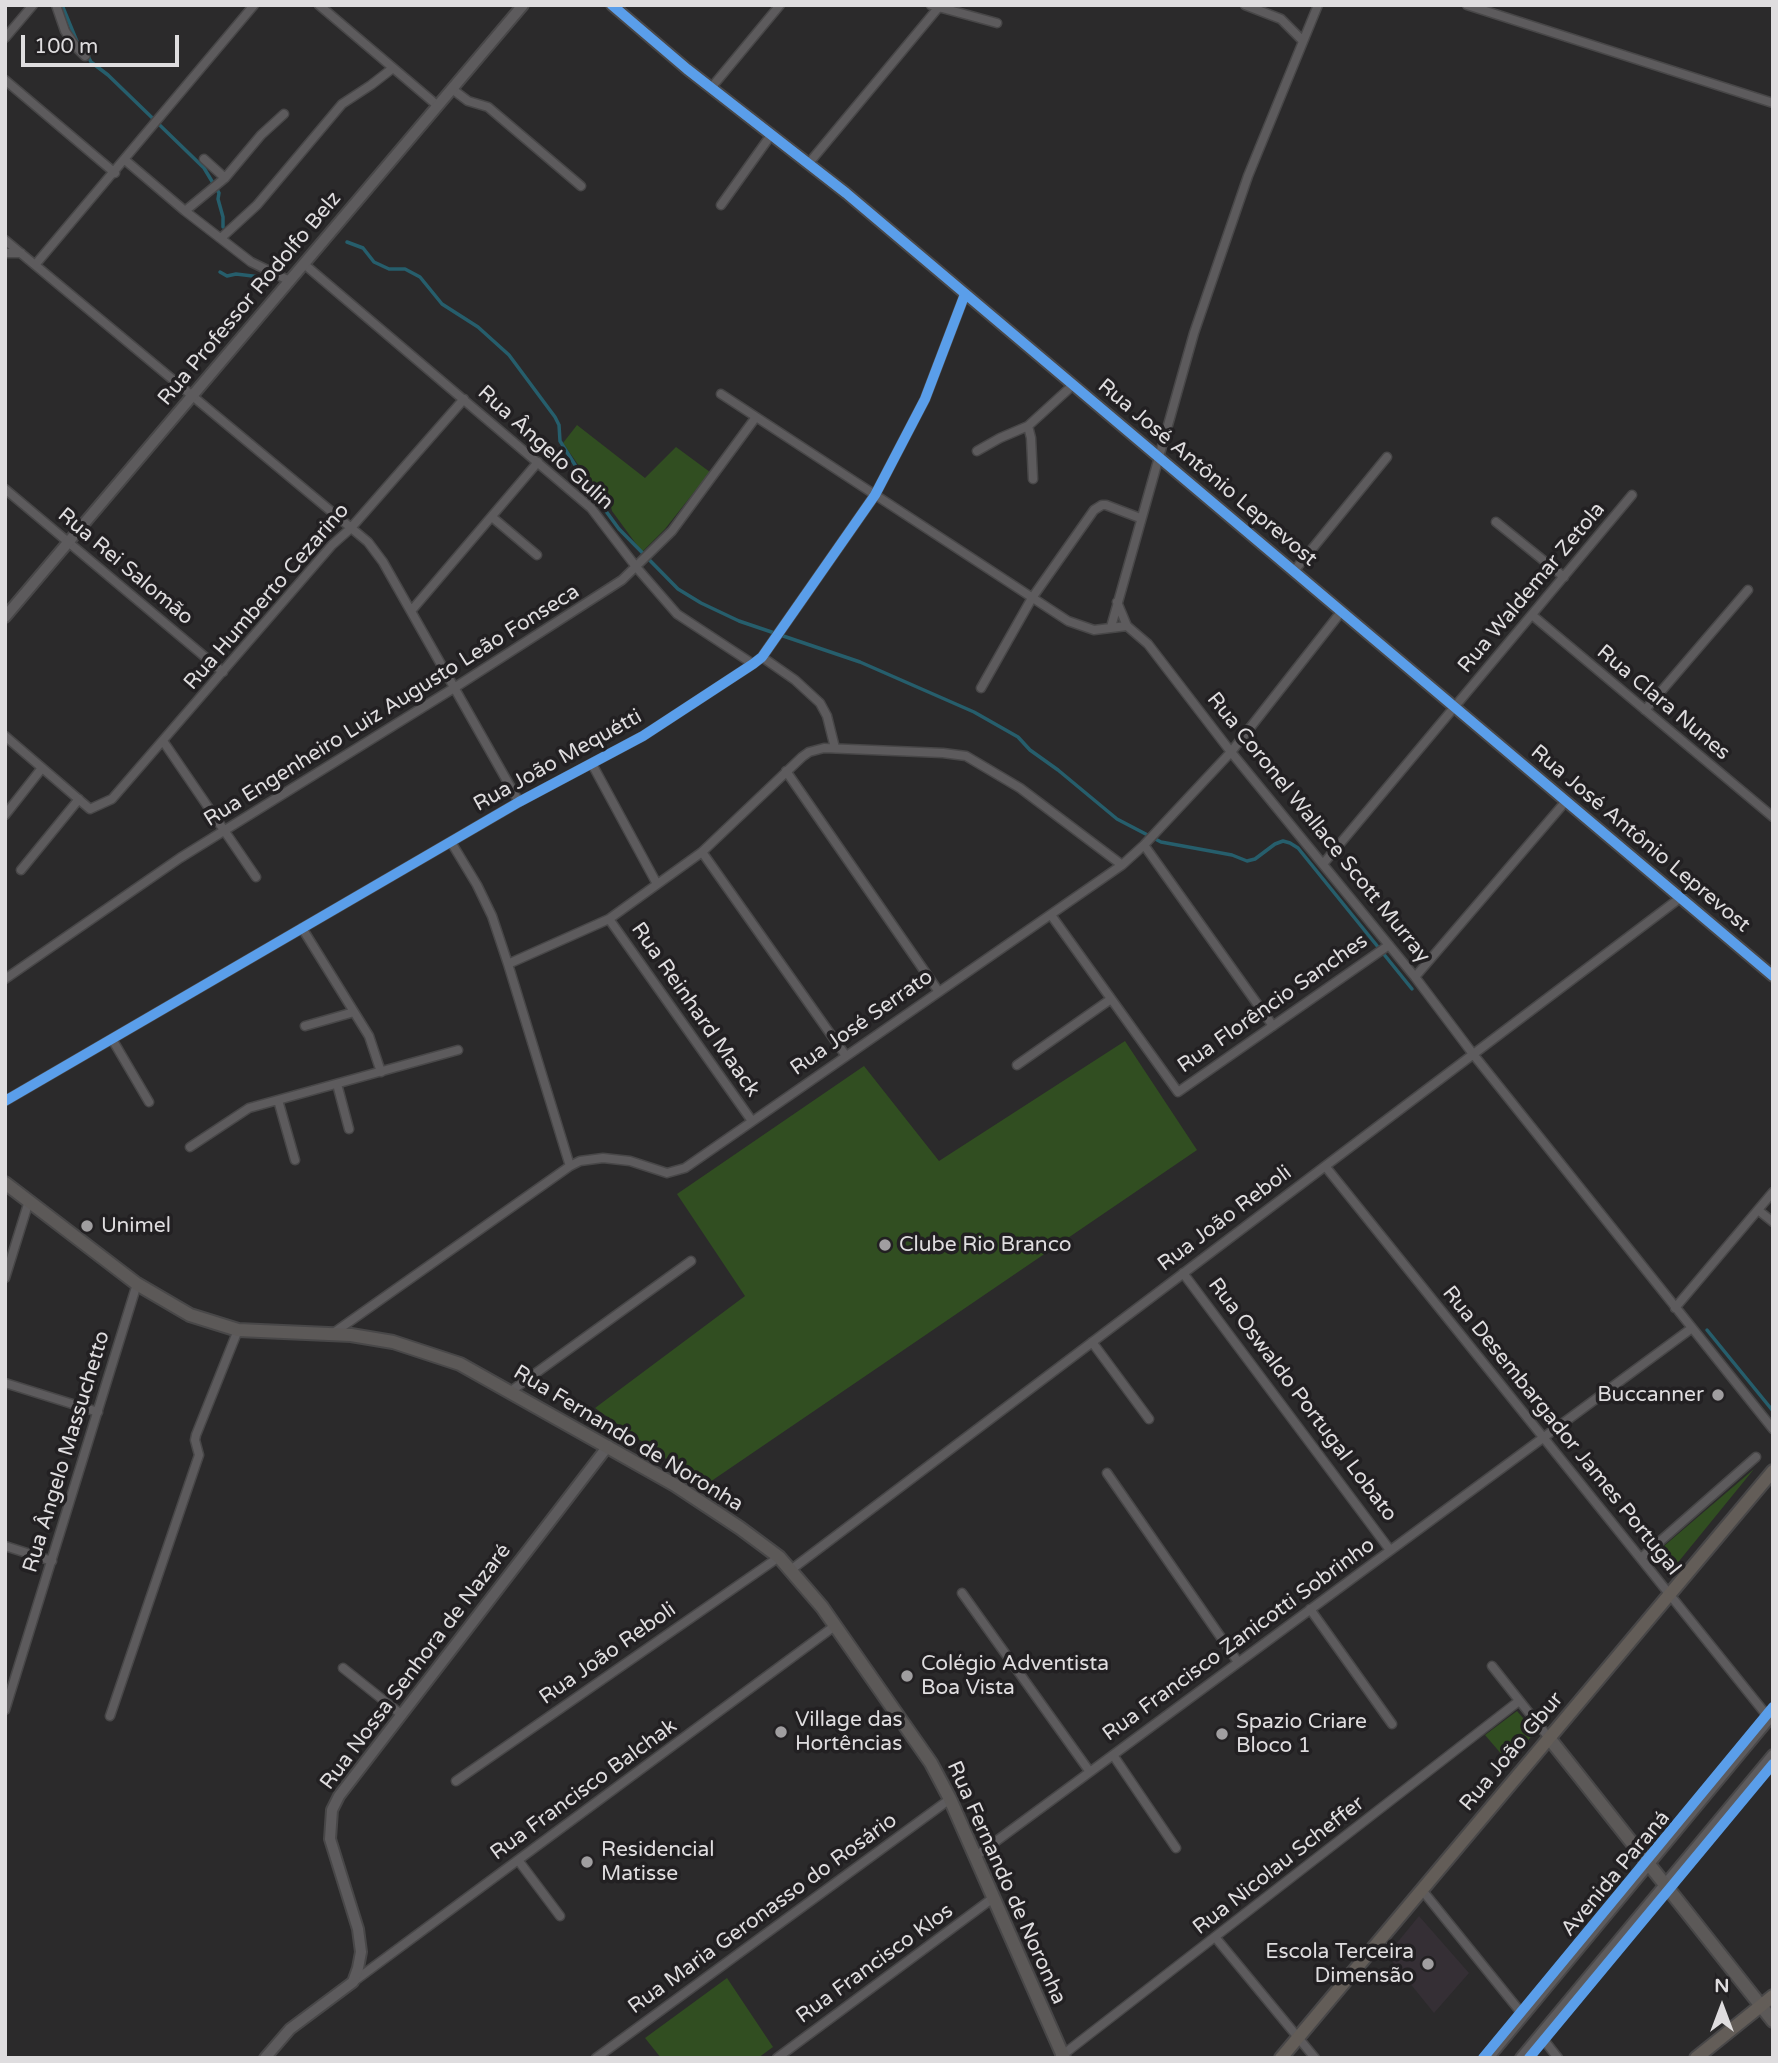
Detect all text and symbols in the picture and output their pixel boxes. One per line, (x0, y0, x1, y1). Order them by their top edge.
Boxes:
scale bar (24, 21, 182, 65)
text: 100 m (34, 34, 98, 59)
street label: Rua Professor Rodolfo Belz (153, 187, 347, 411)
street label: Rua José Antônio Leprevost (1092, 374, 1322, 572)
street label: Rua Ângelo Gulin (472, 380, 618, 516)
street label: Rua Humberto Cezarino (179, 498, 355, 696)
street label: Rua Waldemar Zetola (1453, 498, 1611, 678)
street label: Rua Rei Salomão (52, 503, 198, 631)
street label: Rua Engenheiro Luiz Augusto Leão Fonseca (200, 579, 584, 833)
street label: Rua Clara Nunes (1591, 640, 1735, 766)
street label: Rua Coronel Wallace Scott Murray (1201, 688, 1435, 968)
street label: Rua João Mequétti (469, 704, 647, 818)
street label: Rua José Antônio Leprevost (1525, 740, 1755, 938)
street label: Rua Reinhard Maack (625, 918, 765, 1102)
street label: Rua Florêncio Sanches (1173, 929, 1373, 1079)
street label: Rua José Serrato (786, 964, 938, 1082)
street label: Rua João Reboli (1153, 1161, 1297, 1277)
place label: Unimel (101, 1213, 171, 1239)
marker: Unimel (79, 1218, 95, 1234)
place label: Clube Rio Branco (899, 1232, 1072, 1258)
marker: Clube Rio Branco (877, 1237, 893, 1253)
street label: Rua Oswaldo Portugal Lobato (1202, 1273, 1402, 1527)
street label: Rua Desembargador James Portugal (1436, 1281, 1686, 1581)
street label: Rua Ângelo Massuchetto (18, 1328, 116, 1576)
street label: Rua Fernando de Noronha (509, 1360, 747, 1518)
place label: Buccanner (1597, 1382, 1704, 1408)
marker: Buccanner (1710, 1387, 1726, 1403)
street label: Rua Francisco Zanicotti Sobrinho (1098, 1533, 1380, 1747)
street label: Rua Nossa Senhora de Nazaré (315, 1539, 517, 1795)
street label: Rua João Reboli (535, 1598, 681, 1710)
place label: Colégio Adventista Boa Vista (921, 1651, 1109, 1701)
marker: Colégio Adventista Boa Vista (899, 1668, 915, 1684)
street label: Rua João Gbur (1455, 1687, 1569, 1817)
place label: Village das Hortências (795, 1707, 903, 1757)
place label: Spazio Criare Bloco 1 (1236, 1709, 1367, 1759)
street label: Rua Francisco Balchak (486, 1714, 682, 1866)
marker: Village das Hortências (773, 1724, 789, 1740)
marker: Spazio Criare Bloco 1 (1214, 1726, 1230, 1742)
street label: Rua Fernando de Noronha (941, 1758, 1071, 2008)
street label: Rua Nicolau Scheffer (1188, 1791, 1370, 1941)
street label: Avenida Paraná (1556, 1806, 1676, 1942)
street label: Rua Maria Geronasso do Rosário (624, 1808, 902, 2020)
place label: Residencial Matisse (601, 1837, 715, 1887)
marker: Residencial Matisse (579, 1854, 595, 1870)
street label: Rua Francisco Klos (792, 1899, 958, 2029)
place label: Escola Terceira Dimensão (1265, 1939, 1414, 1989)
marker: Escola Terceira Dimensão (1420, 1956, 1436, 1972)
north arrow (1687, 1972, 1757, 2042)
text: N (1714, 1975, 1730, 1997)

